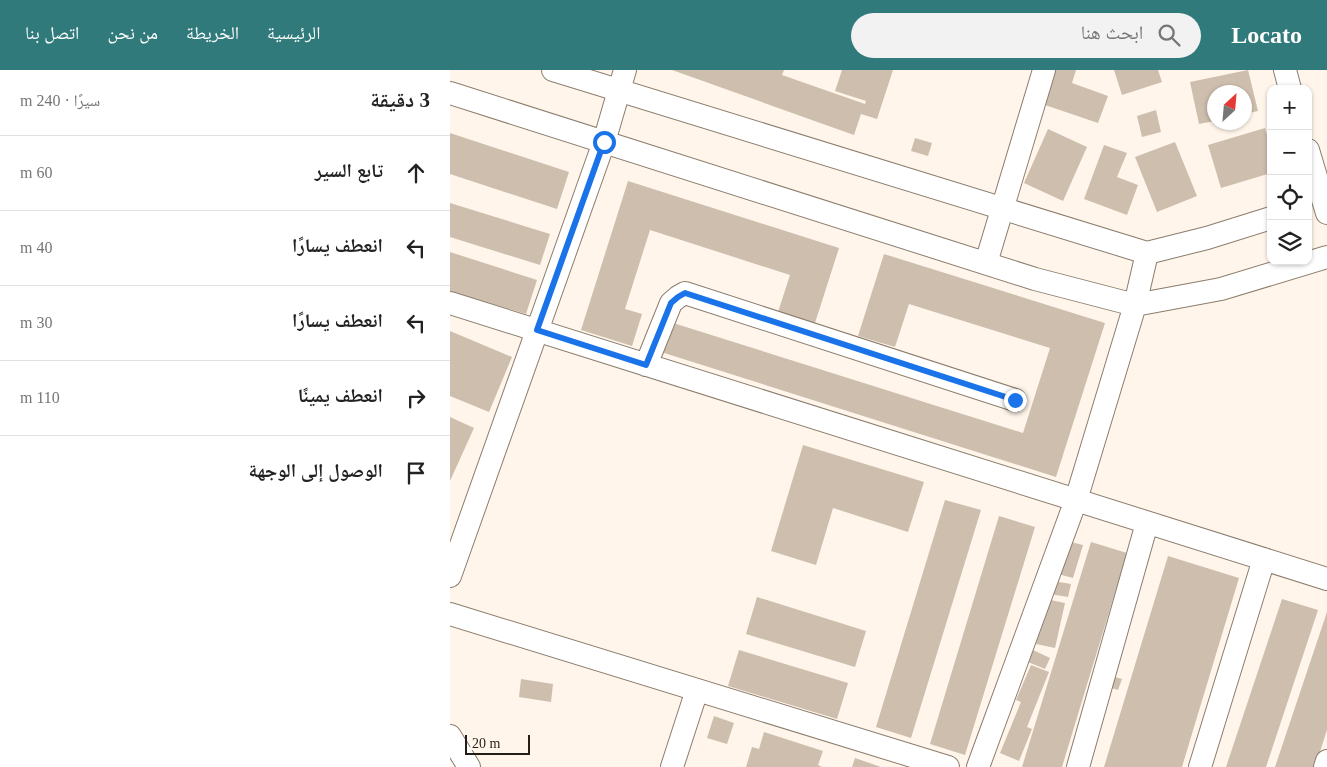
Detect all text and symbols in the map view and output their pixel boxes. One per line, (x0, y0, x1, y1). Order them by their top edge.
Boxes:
search box (851, 13, 1201, 58)
icon: search (1155, 21, 1183, 49)
text: ابحث هنا (1081, 22, 1143, 43)
text: Locato (1231, 22, 1302, 48)
text: اتصل بنا (25, 23, 79, 43)
text: من نحن (107, 23, 158, 43)
text: الخريطة (186, 23, 239, 43)
text: الرئيسية (267, 23, 320, 43)
north arrow (1207, 85, 1252, 130)
map controls (1267, 85, 1312, 265)
button: + (1267, 85, 1312, 130)
text: 3 دقيقة (370, 88, 430, 112)
text: سيرًا · 240 m (20, 92, 100, 109)
button: − (1267, 130, 1312, 175)
route start (593, 131, 616, 154)
icon: ahead (402, 159, 430, 187)
text: تابع السير (315, 160, 383, 181)
text: 60 m (20, 164, 52, 181)
button: locate (1267, 175, 1312, 220)
button: layers (1267, 220, 1312, 265)
icon: left (402, 234, 430, 262)
text: انعطف يسارًا (292, 235, 383, 256)
text: 40 m (20, 239, 52, 256)
icon: left (402, 309, 430, 337)
text: انعطف يسارًا (292, 310, 383, 331)
text: 30 m (20, 314, 52, 331)
icon: right (402, 384, 430, 412)
text: انعطف يمينًا (298, 385, 383, 406)
text: 110 m (20, 389, 60, 406)
route end (1004, 389, 1027, 412)
icon: arrive (402, 459, 430, 487)
text: الوصول إلى الوجهة (249, 460, 383, 481)
scale bar (465, 732, 530, 755)
text: 20 m (472, 736, 500, 751)

